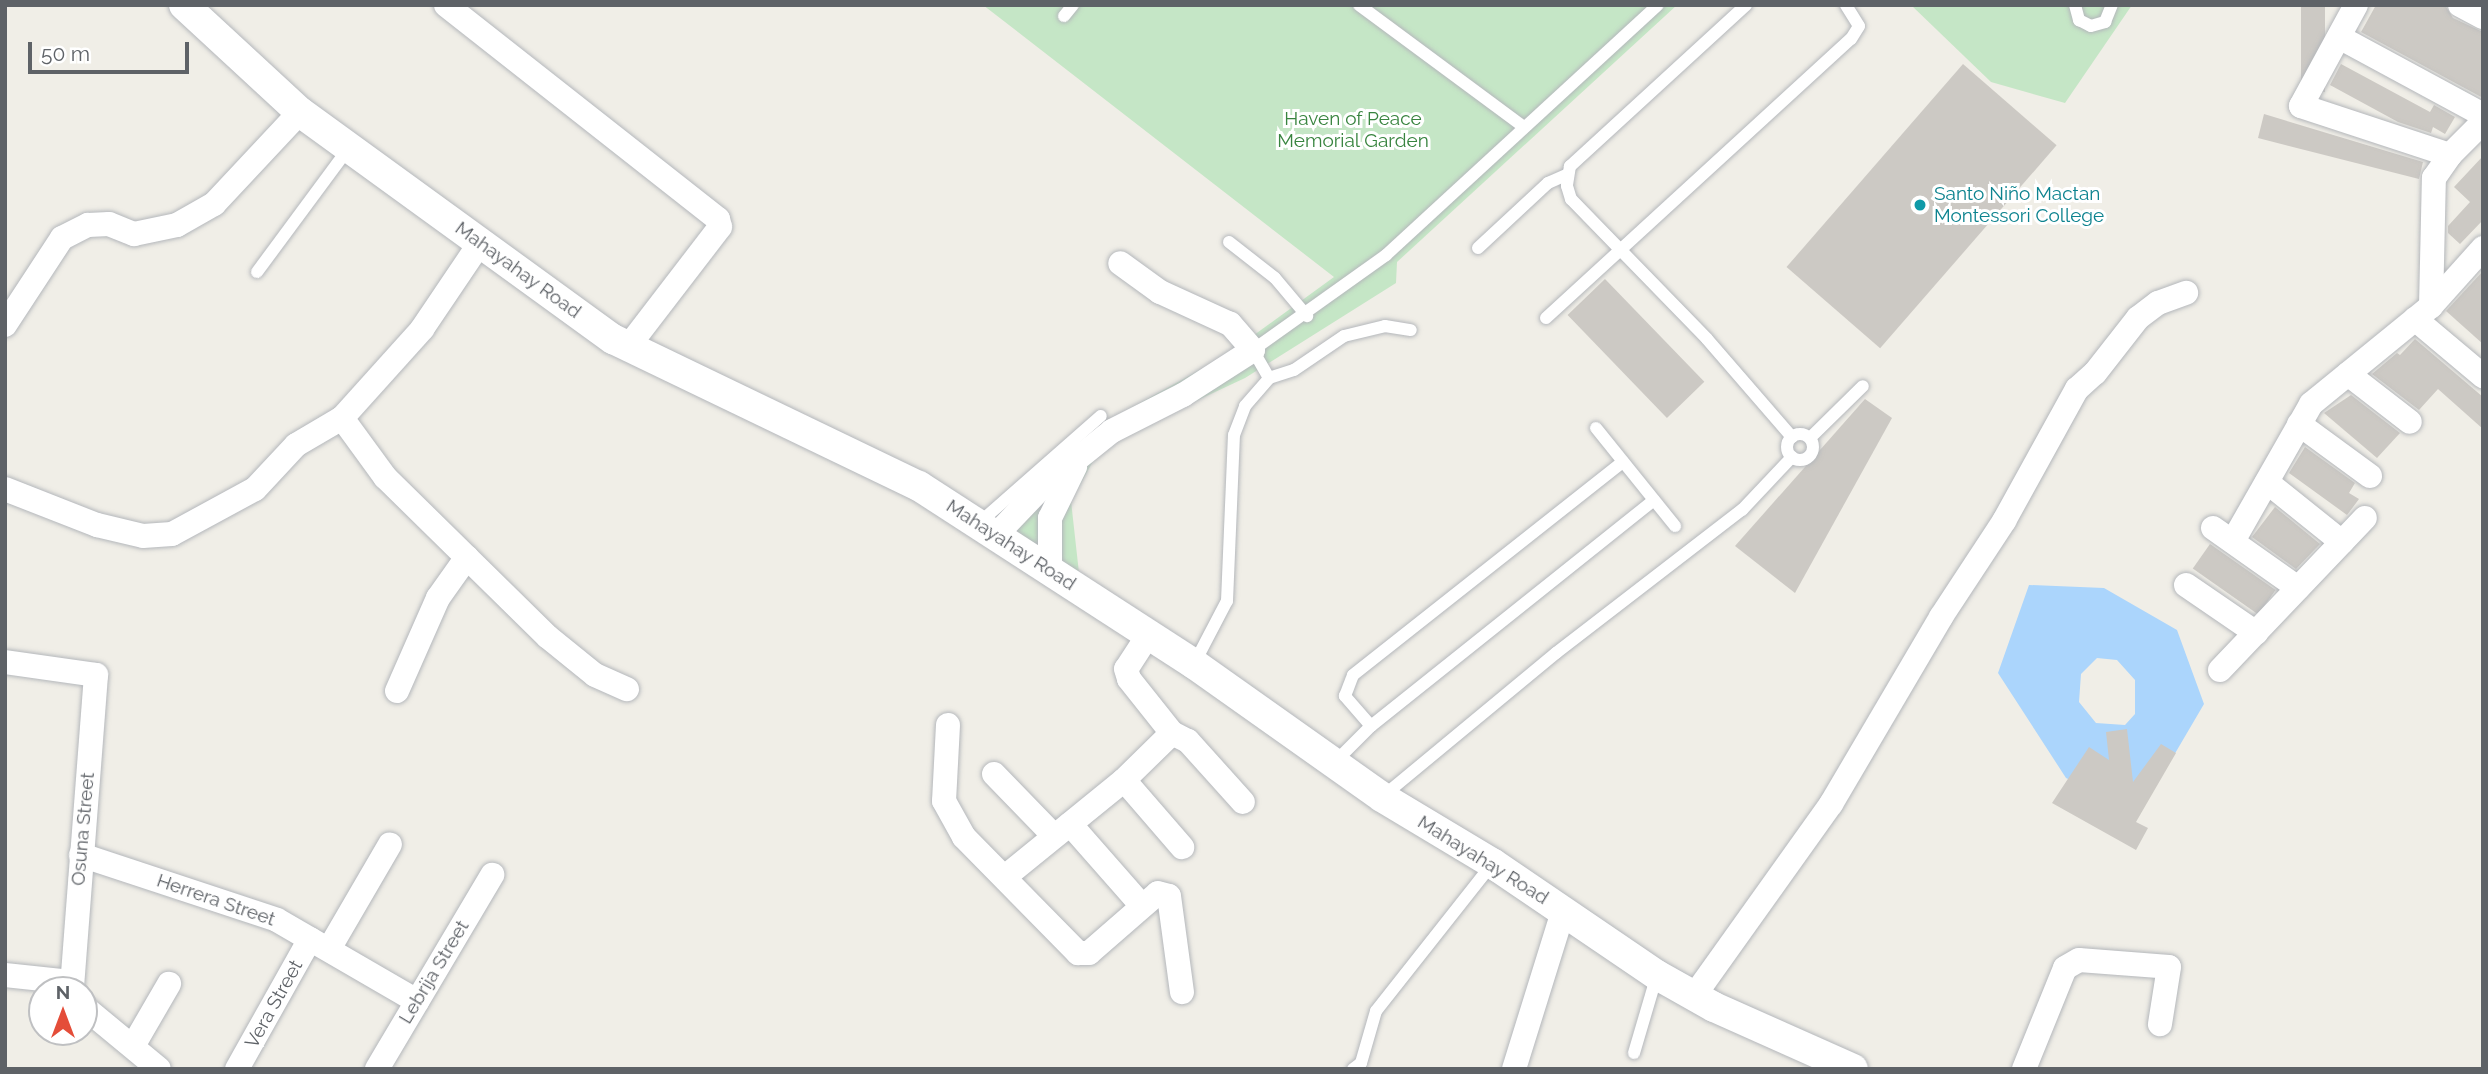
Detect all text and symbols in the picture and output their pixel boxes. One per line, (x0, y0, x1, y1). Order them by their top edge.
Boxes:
scale bar (32, 28, 192, 72)
text: 50 m (41, 41, 90, 66)
park label: Haven of Peace Memorial Garden (1277, 108, 1429, 152)
place label: Santo Niño Mactan Montessori College (1934, 183, 2104, 227)
marker: Santo Niño Mactan Montessori College (1912, 197, 1928, 213)
street label: Mahayahay Road (451, 217, 585, 323)
street label: Mahayahay Road (942, 495, 1080, 595)
street label: Osuna Street (67, 771, 99, 887)
street label: Mahayahay Road (1413, 811, 1553, 909)
street label: Herrera Street (154, 869, 278, 931)
street label: Lebrija Street (394, 916, 474, 1028)
street label: Vera Street (240, 956, 308, 1052)
north arrow (28, 976, 98, 1046)
text: N (56, 981, 70, 1003)

